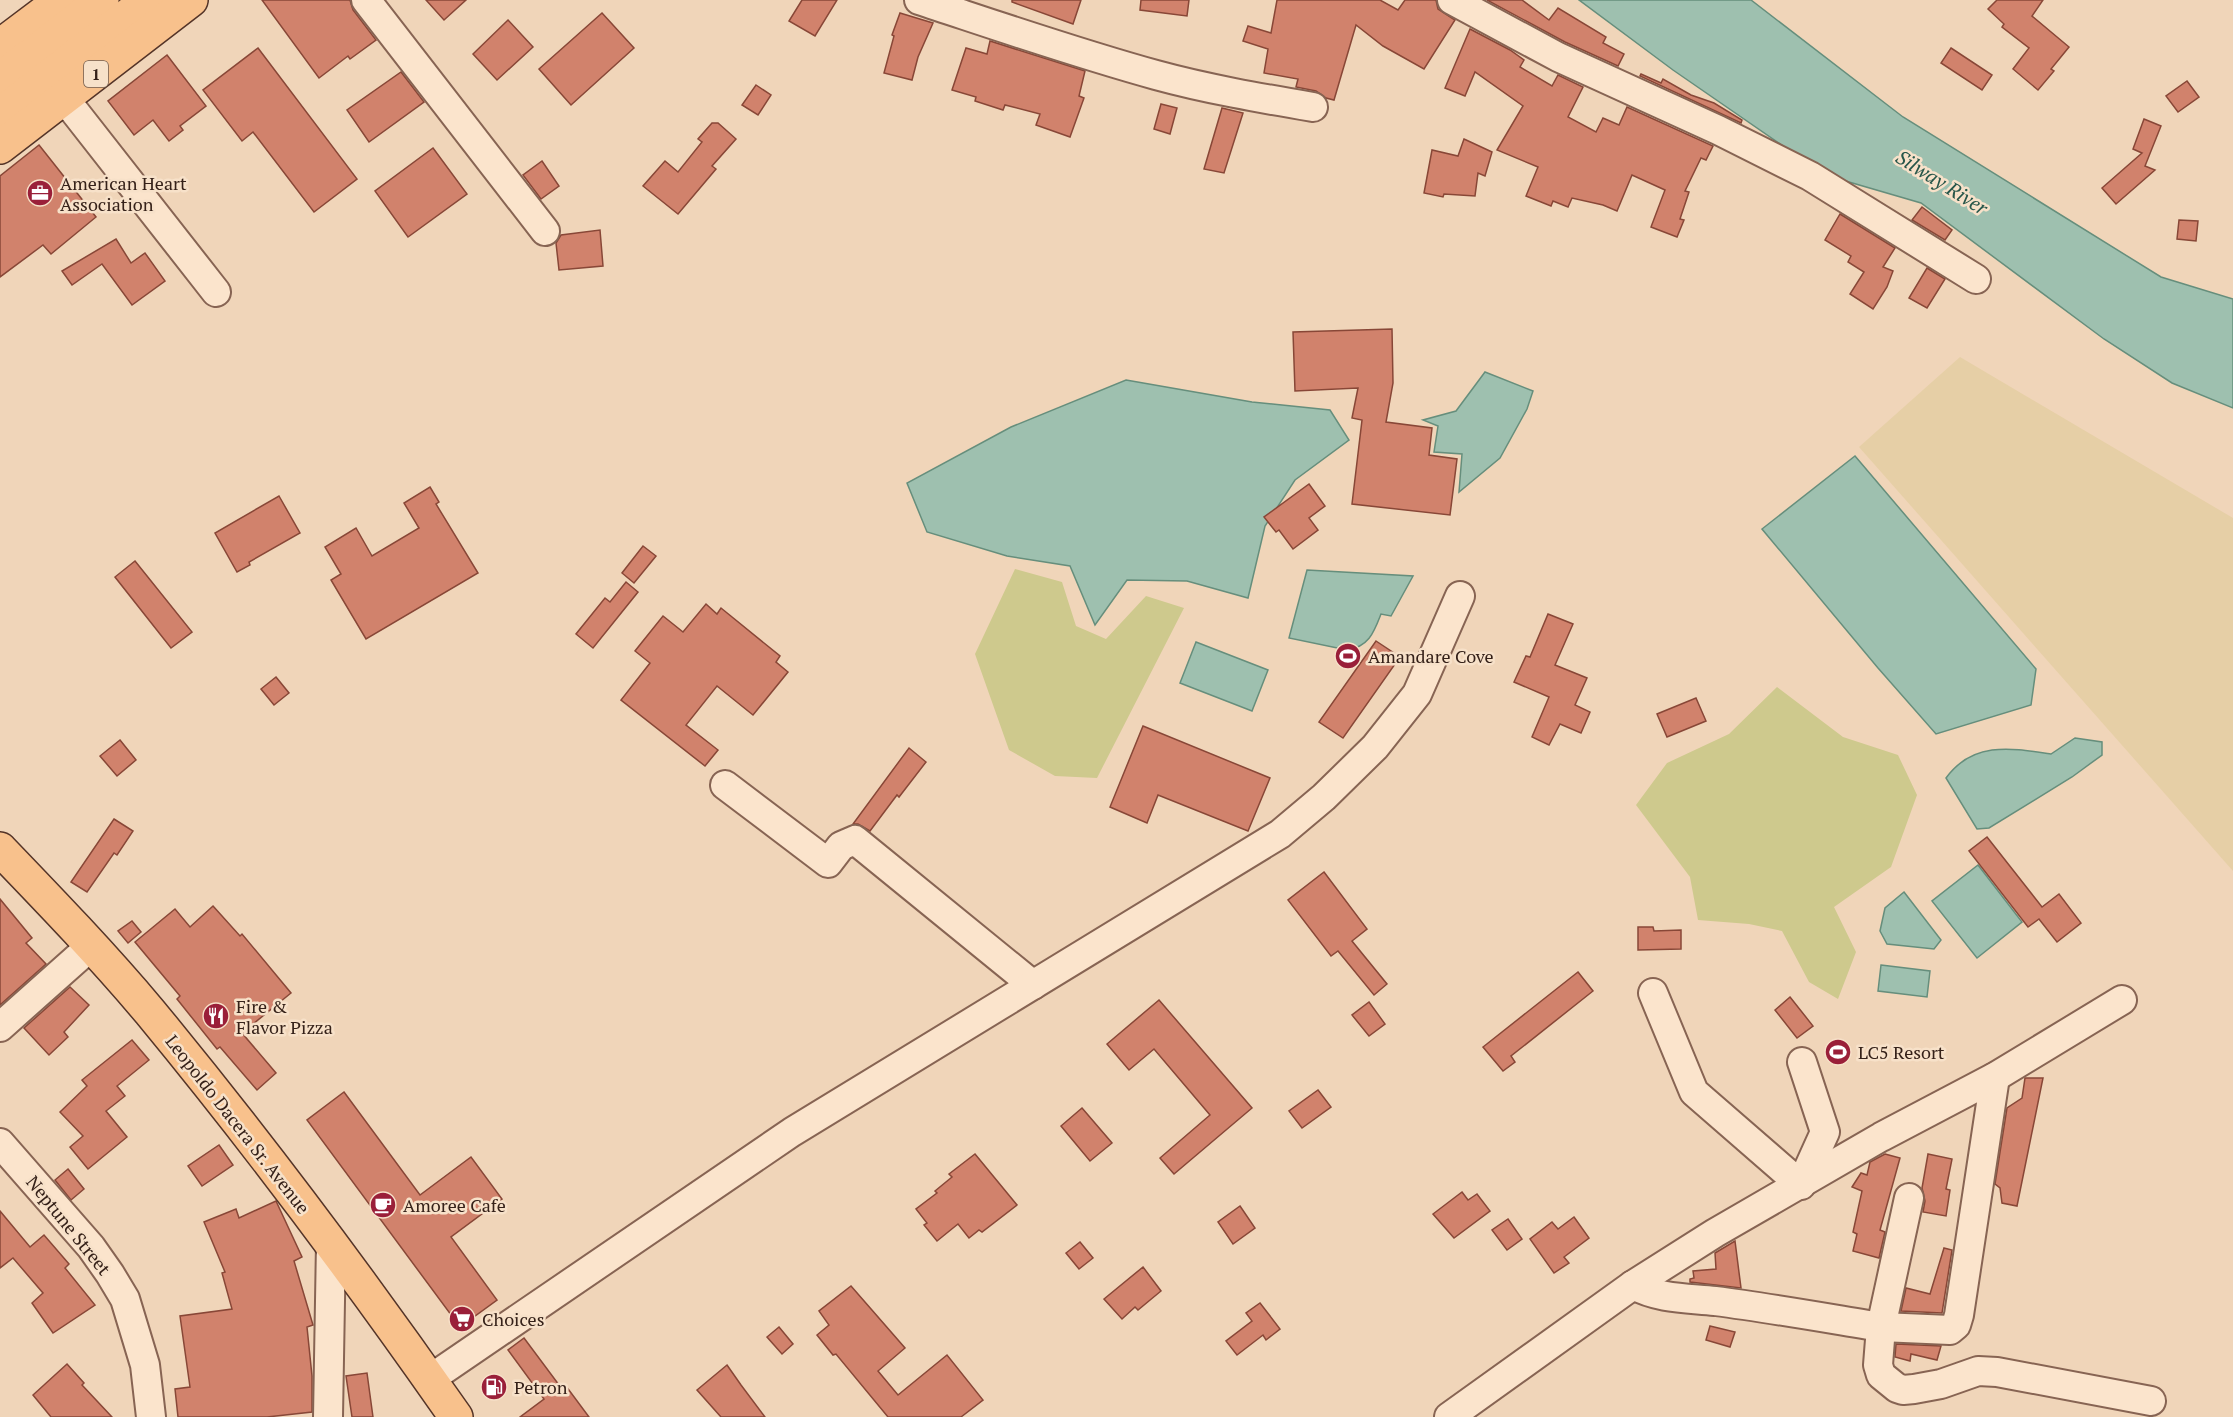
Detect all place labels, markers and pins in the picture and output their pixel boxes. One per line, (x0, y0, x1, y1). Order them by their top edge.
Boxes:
place label: American Heart Association (60, 171, 187, 216)
office icon: American Heart Association (25, 178, 55, 208)
sports icon: Amandare Cove (1333, 641, 1363, 671)
place label: Amandare Cove (1368, 644, 1494, 668)
place label: Fire & Flavor Pizza (236, 994, 333, 1039)
restaurant icon: Fire & Flavor Pizza (201, 1001, 231, 1031)
sports icon: LC5 Resort (1823, 1037, 1853, 1067)
place label: LC5 Resort (1858, 1040, 1945, 1064)
cafe icon: Amoree Cafe (368, 1190, 398, 1220)
place label: Amoree Cafe (403, 1193, 506, 1217)
supermarket icon: Choices (447, 1304, 477, 1334)
place label: Choices (482, 1307, 544, 1331)
fuel station icon: Petron (479, 1372, 509, 1402)
place label: Petron (514, 1375, 568, 1399)

